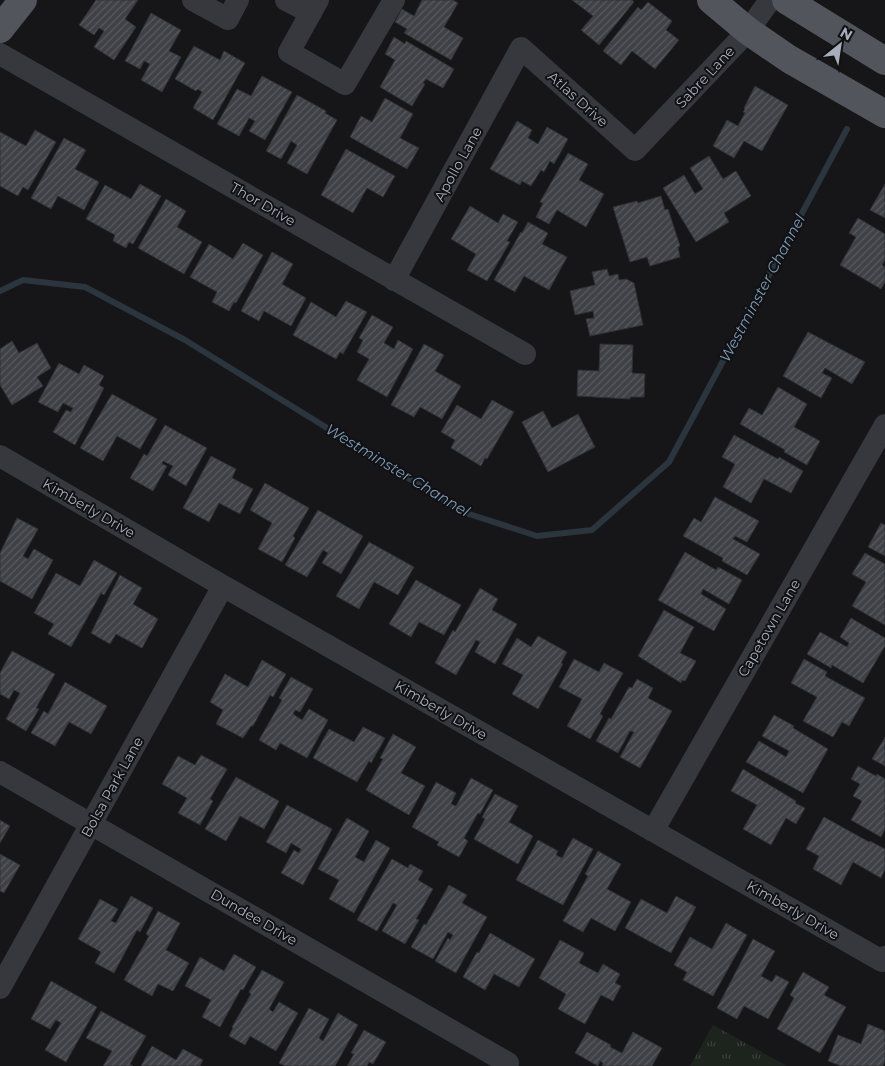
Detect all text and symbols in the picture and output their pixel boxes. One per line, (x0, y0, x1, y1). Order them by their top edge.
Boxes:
north arrow (815, 20, 865, 70)
text: N (837, 23, 856, 44)
street label: Sabre Lane (672, 42, 738, 112)
street label: Atlas Drive (544, 67, 612, 131)
street label: Apollo Lane (430, 123, 486, 205)
street label: Thor Drive (227, 178, 299, 230)
water label: Westminster Channel (715, 211, 809, 365)
water label: Westminster Channel (323, 419, 473, 521)
street label: Kimberly Drive (40, 474, 138, 542)
street label: Capetown Lane (734, 576, 804, 680)
street label: Kimberly Drive (392, 676, 490, 744)
street label: Bolsa Park Lane (77, 734, 147, 840)
street label: Kimberly Drive (744, 876, 842, 944)
street label: Dundee Drive (207, 885, 301, 949)

